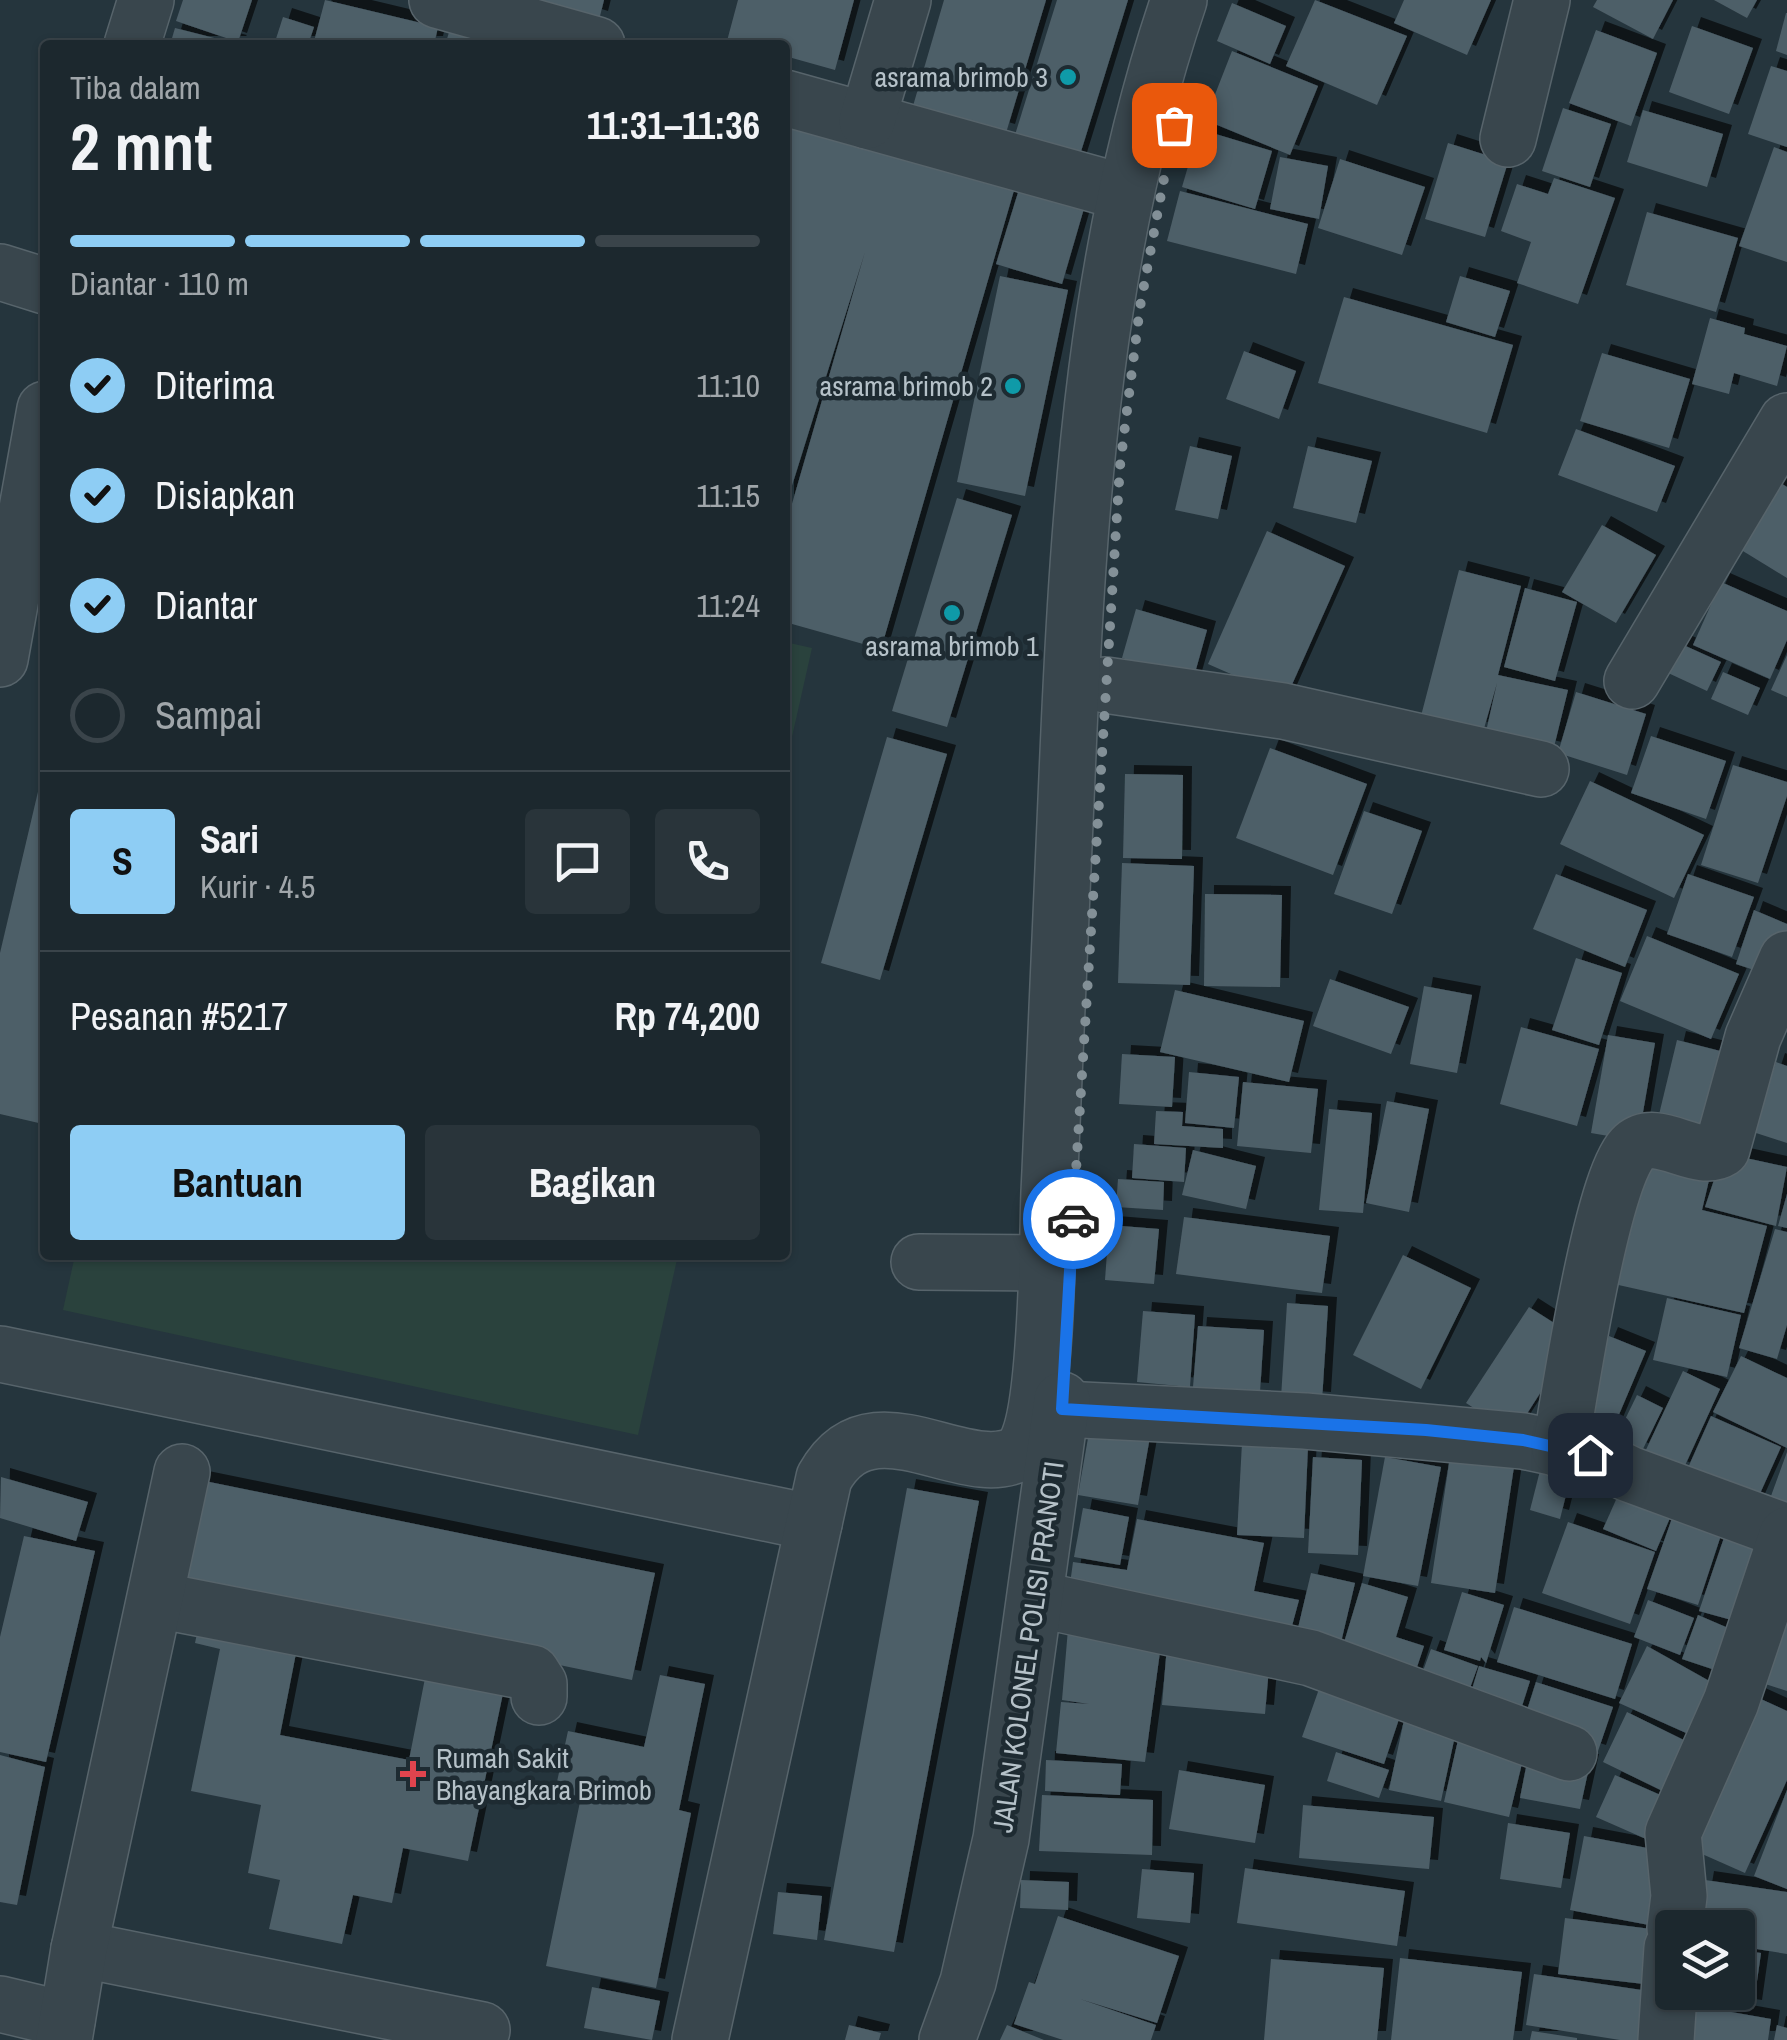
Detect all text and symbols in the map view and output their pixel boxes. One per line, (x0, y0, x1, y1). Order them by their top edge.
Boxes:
place label: asrama brimob 3 (874, 58, 1048, 96)
text: Tiba dalam (70, 66, 201, 109)
marker: asrama brimob 3 (1057, 66, 1079, 88)
pin (1132, 83, 1217, 168)
icon: bag (1147, 98, 1202, 153)
text: 11:31–11:36 (587, 100, 760, 151)
text: 2 mnt (70, 103, 212, 190)
text: Diantar · 110 m (70, 262, 249, 305)
icon: check (70, 358, 125, 413)
text: Diterima (155, 360, 274, 411)
text: 11:10 (696, 364, 760, 407)
place label: asrama brimob 2 (819, 367, 993, 405)
marker: asrama brimob 2 (1002, 375, 1024, 397)
icon: check (70, 468, 125, 523)
text: Disiapkan (155, 470, 295, 521)
text: 11:15 (696, 474, 760, 517)
icon: check (70, 578, 125, 633)
text: Diantar (155, 580, 257, 631)
text: 11:24 (696, 584, 760, 627)
marker: asrama brimob 1 (941, 602, 963, 624)
place label: asrama brimob 1 (865, 627, 1039, 665)
text: Sampai (155, 690, 262, 741)
button: chat (525, 809, 630, 914)
button: phone (655, 809, 760, 914)
text: Sari (200, 814, 259, 865)
text: S (112, 836, 133, 887)
text: Kurir · 4.5 (200, 865, 315, 908)
text: Pesanan #5217 (70, 991, 288, 1042)
text: Rp 74,200 (614, 991, 760, 1042)
button: Bantuan (70, 1125, 405, 1240)
button: Bagikan (425, 1125, 760, 1240)
courier (1023, 1169, 1123, 1269)
icon: car (1046, 1192, 1101, 1247)
pin (1548, 1413, 1633, 1498)
icon: home (1563, 1428, 1618, 1483)
street label: JALAN KOLONEL POLISI PRANOTI (983, 1459, 1073, 1835)
place label: Rumah Sakit Bhayangkara Brimob (436, 1739, 652, 1809)
marker: Rumah Sakit Bhayangkara Brimob (400, 1761, 426, 1787)
map controls (1655, 1910, 1755, 2010)
button: layers (1655, 1910, 1755, 2010)

